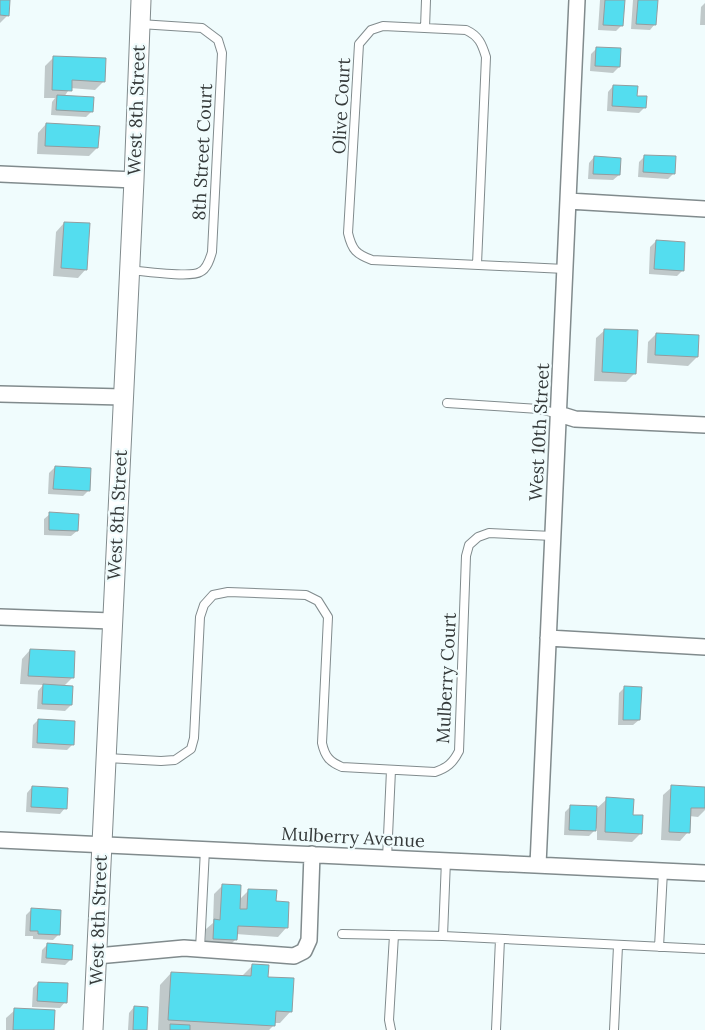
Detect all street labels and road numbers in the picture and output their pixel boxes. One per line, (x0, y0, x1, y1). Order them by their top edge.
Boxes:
street label: West 8th Street (122, 44, 150, 176)
street label: Olive Court (327, 57, 355, 155)
street label: 8th Street Court (187, 83, 217, 221)
street label: West 10th Street (524, 362, 554, 502)
street label: West 8th Street (102, 449, 132, 581)
street label: Mulberry Court (431, 612, 461, 744)
street label: Mulberry Avenue (281, 822, 426, 852)
street label: West 8th Street (84, 854, 112, 986)

